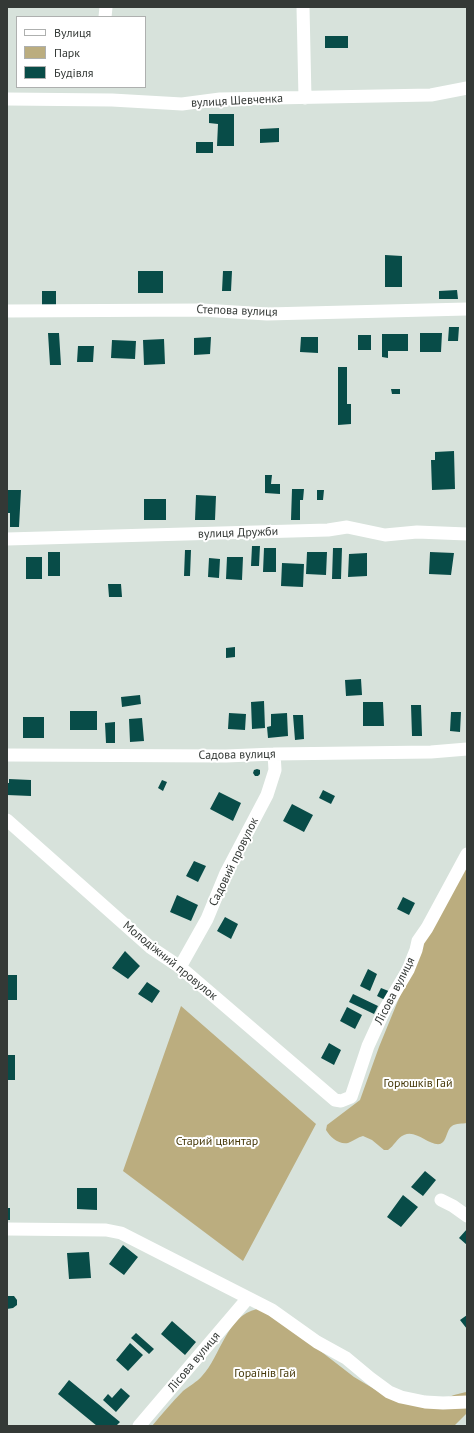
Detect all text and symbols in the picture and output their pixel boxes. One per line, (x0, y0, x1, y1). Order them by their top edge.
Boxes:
legend (16, 16, 146, 88)
text: Вулиця (54, 25, 91, 40)
text: Парк (54, 45, 80, 60)
text: Будівля (54, 65, 93, 80)
street label: вулиця Шевченка (191, 91, 283, 111)
street label: Степова вулиця (196, 302, 278, 320)
street label: вулиця Дружби (198, 524, 278, 542)
street label: Садова вулиця (198, 747, 276, 763)
street label: Садовий провулок (206, 815, 262, 909)
street label: Молодіжний провулок (120, 918, 220, 1004)
street label: Лісова вулиця (372, 955, 418, 1027)
park label: Горюшків Гай (384, 1077, 452, 1091)
park label: Старий цвинтар (176, 1135, 258, 1149)
street label: Лісова вулиця (165, 1329, 223, 1395)
park label: Гораїнів Гай (234, 1367, 296, 1381)

